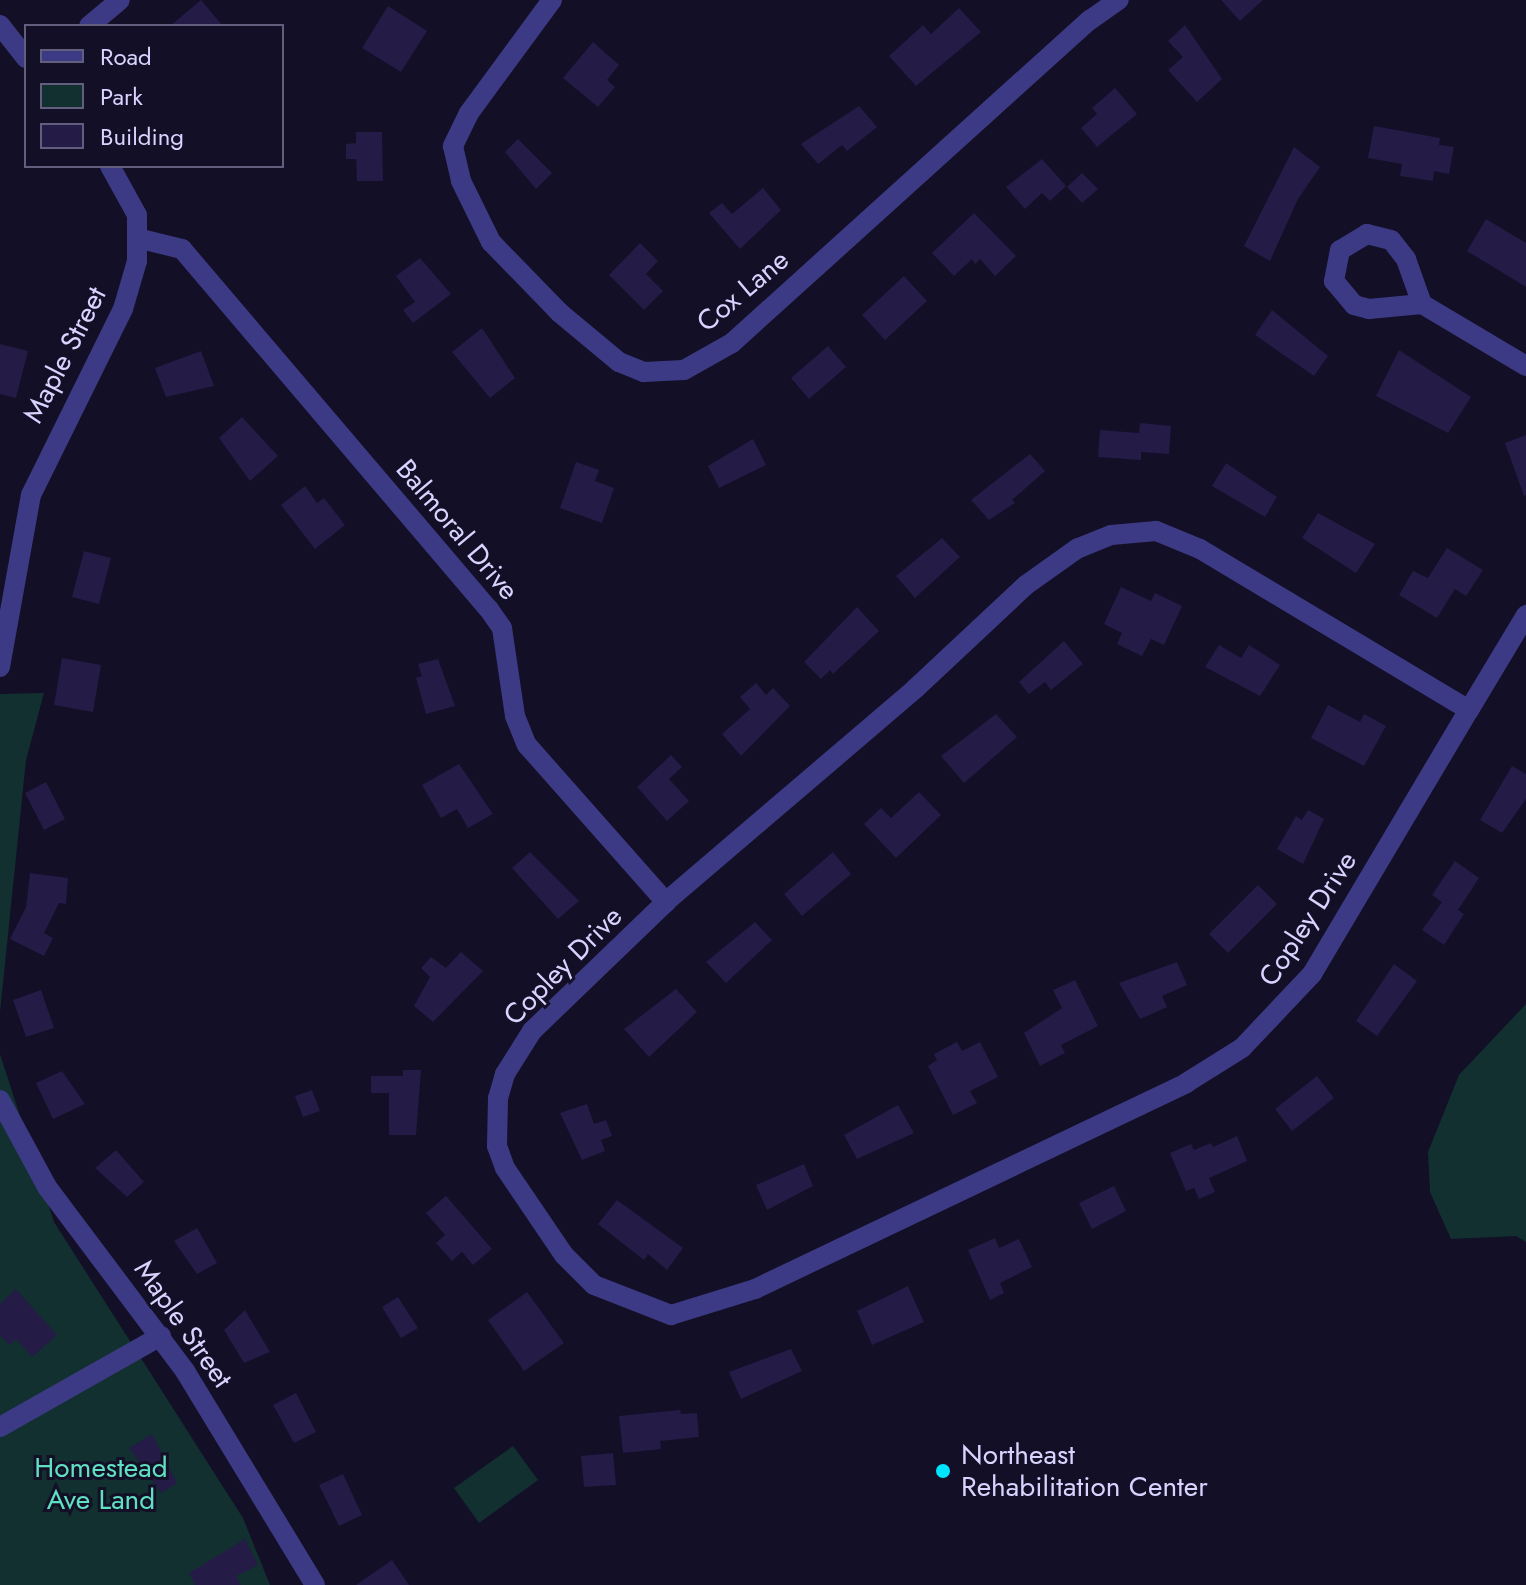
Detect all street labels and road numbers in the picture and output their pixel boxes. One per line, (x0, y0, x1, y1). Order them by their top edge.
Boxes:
street label: Cox Lane (690, 243, 796, 339)
street label: Maple Street (16, 281, 114, 429)
street label: Balmoral Drive (389, 453, 525, 607)
street label: Copley Drive (1252, 845, 1364, 993)
street label: Copley Drive (497, 900, 629, 1032)
street label: Maple Street (127, 1254, 239, 1394)

